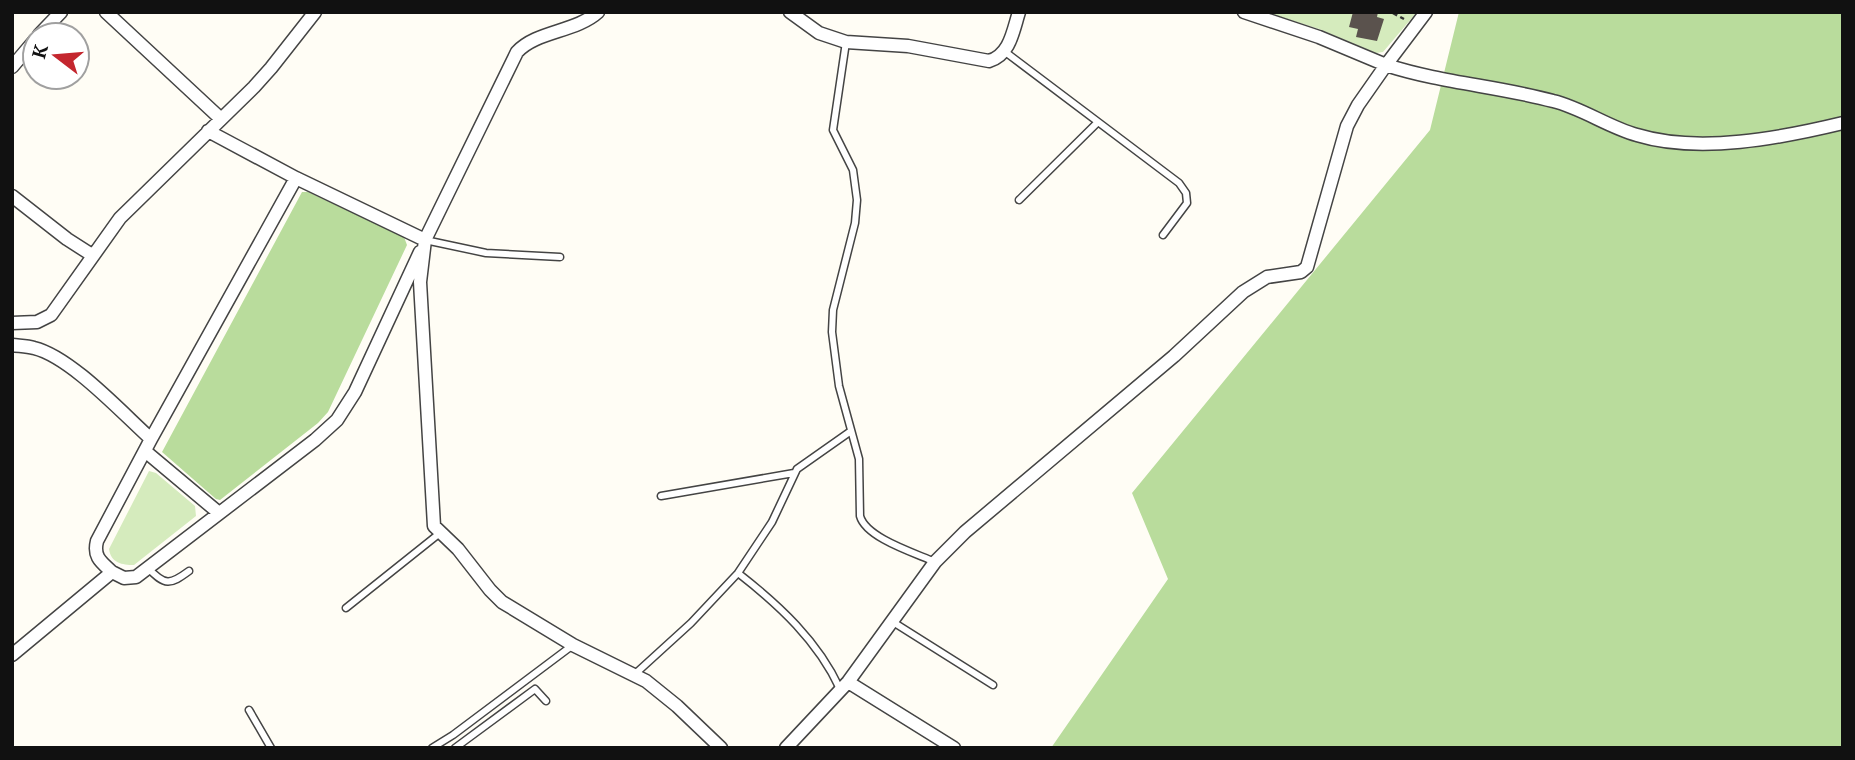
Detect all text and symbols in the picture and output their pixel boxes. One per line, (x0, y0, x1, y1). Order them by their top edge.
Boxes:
north arrow (21, 21, 91, 91)
text: K (25, 41, 53, 61)

